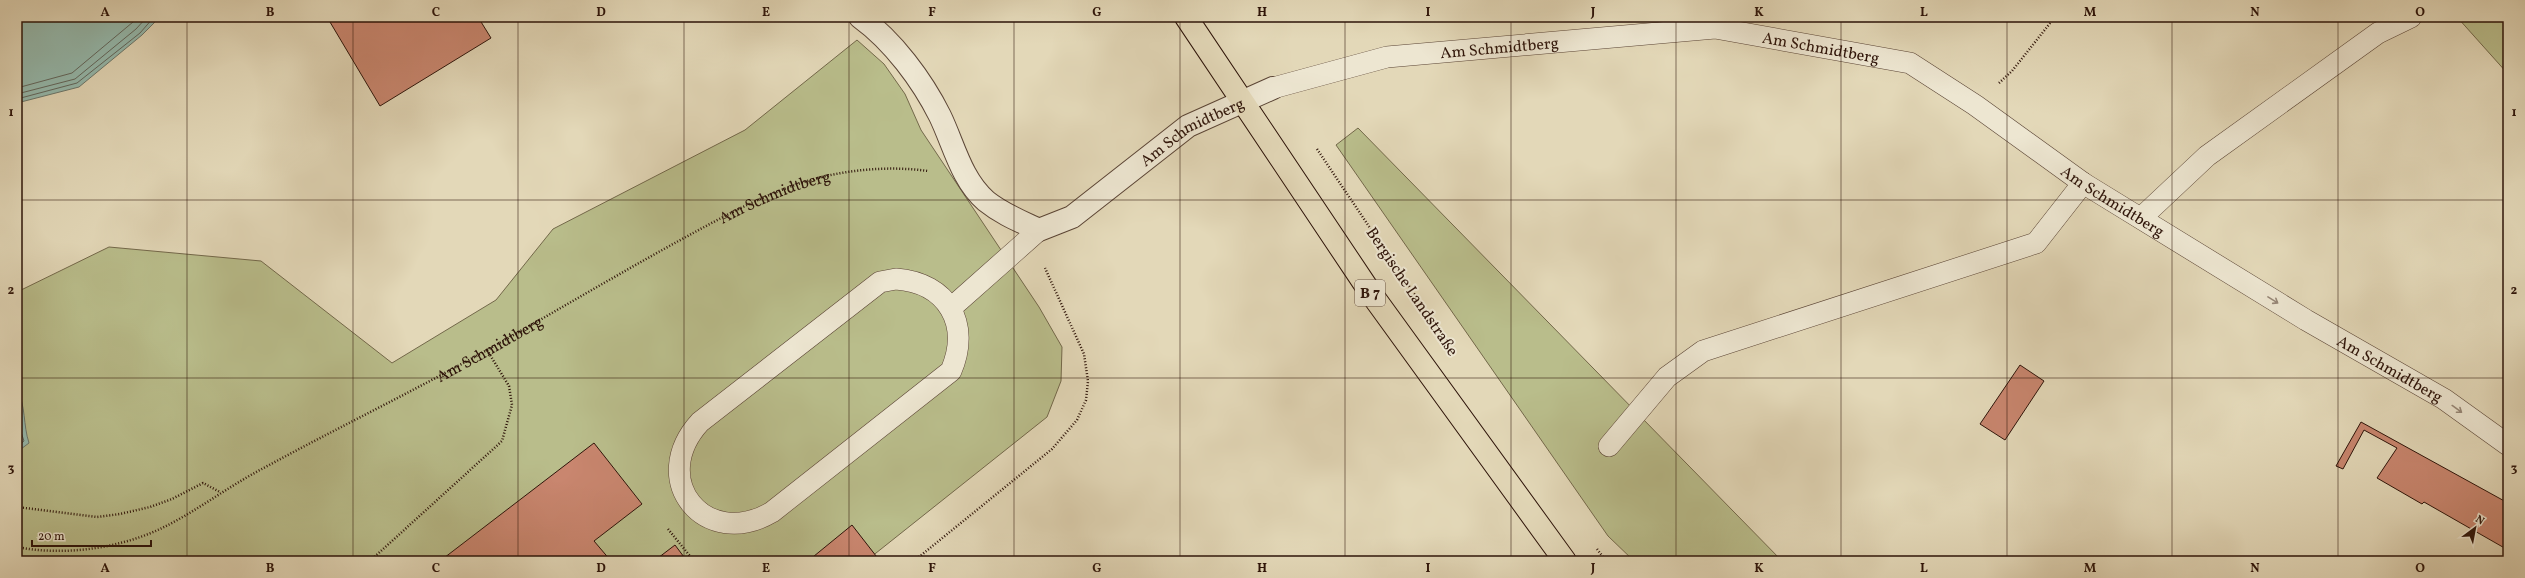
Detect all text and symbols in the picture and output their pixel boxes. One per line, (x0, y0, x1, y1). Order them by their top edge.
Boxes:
text: A (100, 4, 110, 22)
text: B (266, 4, 275, 22)
text: C (432, 4, 440, 22)
text: D (596, 4, 606, 22)
text: E (762, 4, 770, 22)
text: F (928, 4, 936, 22)
text: G (1092, 4, 1102, 22)
text: H (1257, 4, 1267, 22)
text: I (1426, 4, 1431, 22)
text: J (1590, 4, 1596, 22)
text: K (1754, 4, 1764, 22)
text: L (1920, 4, 1928, 22)
text: M (2084, 4, 2097, 22)
text: N (2250, 4, 2260, 22)
text: O (2415, 4, 2425, 22)
street label: Am Schmidtberg (1760, 28, 1881, 70)
street label: Am Schmidtberg (1440, 33, 1560, 65)
street label: Am Schmidtberg (1136, 93, 1248, 172)
text: 1 (8, 104, 14, 122)
text: 1 (2511, 104, 2517, 122)
street label: Am Schmidtberg (2056, 161, 2168, 243)
street label: Am Schmidtberg (716, 166, 833, 230)
street label: Bergische Landstraße (1360, 223, 1463, 361)
road number: B 7 (1355, 280, 1385, 306)
text: 2 (8, 282, 15, 300)
text: 2 (2511, 282, 2518, 300)
one-way arrow (2267, 296, 2278, 304)
street label: Am Schmidtberg (433, 311, 547, 389)
street label: Am Schmidtberg (2332, 331, 2446, 409)
one-way arrow (2452, 405, 2463, 413)
text: 3 (8, 460, 15, 478)
text: 3 (2511, 460, 2518, 478)
north arrow (2455, 508, 2495, 548)
text: N (2472, 512, 2487, 529)
scale bar (32, 522, 151, 548)
text: 20 m (38, 529, 65, 545)
text: A (100, 560, 110, 578)
text: B (266, 560, 275, 578)
text: C (432, 560, 440, 578)
text: D (596, 560, 606, 578)
text: E (762, 560, 770, 578)
text: F (928, 560, 936, 578)
text: G (1092, 560, 1102, 578)
text: H (1257, 560, 1267, 578)
text: I (1426, 560, 1431, 578)
text: J (1590, 560, 1596, 578)
text: K (1754, 560, 1764, 578)
text: L (1920, 560, 1928, 578)
text: M (2084, 560, 2097, 578)
text: N (2250, 560, 2260, 578)
text: O (2415, 560, 2425, 578)

